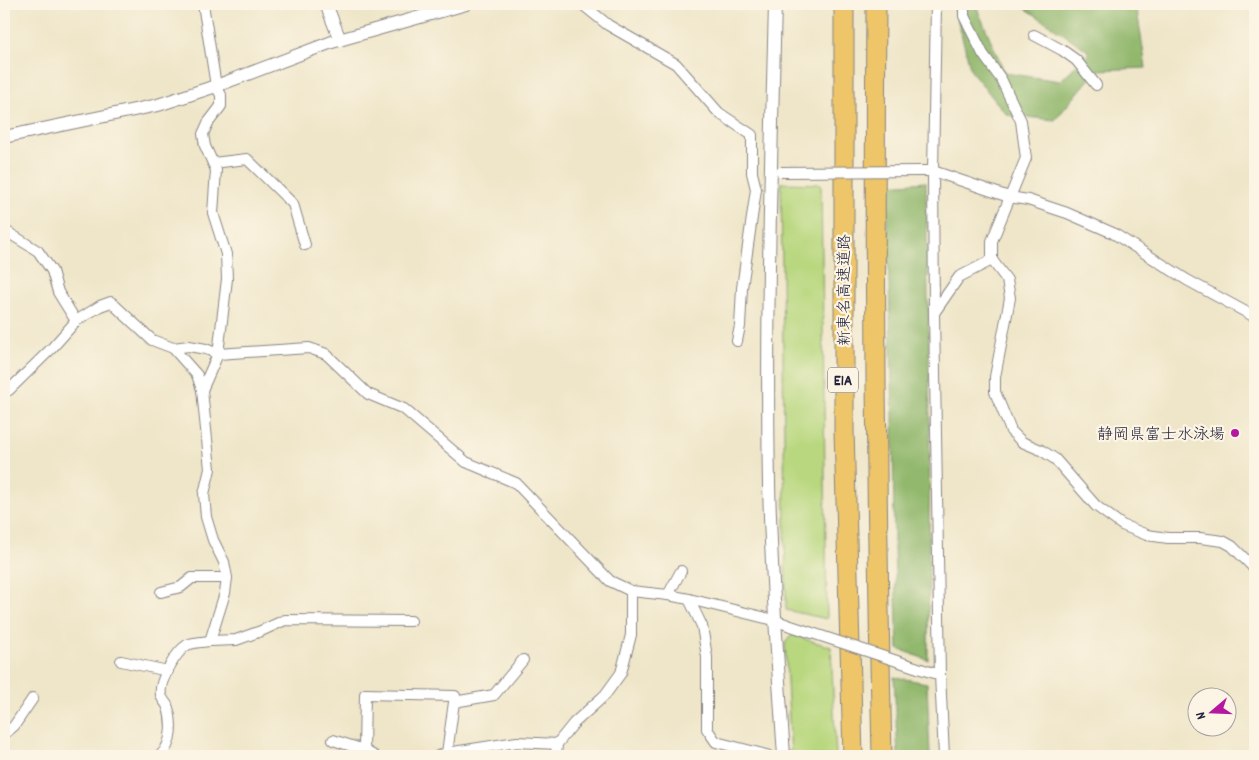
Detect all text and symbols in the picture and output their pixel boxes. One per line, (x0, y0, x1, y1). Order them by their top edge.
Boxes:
street label: 新東名高速道路 (834, 234, 857, 346)
road number: E1A (828, 368, 858, 392)
place label: 静岡県富士水泳場 (1097, 424, 1225, 447)
marker: 静岡県富士水泳場 (1229, 427, 1241, 439)
north arrow (1186, 688, 1236, 738)
text: N (1191, 709, 1212, 722)

